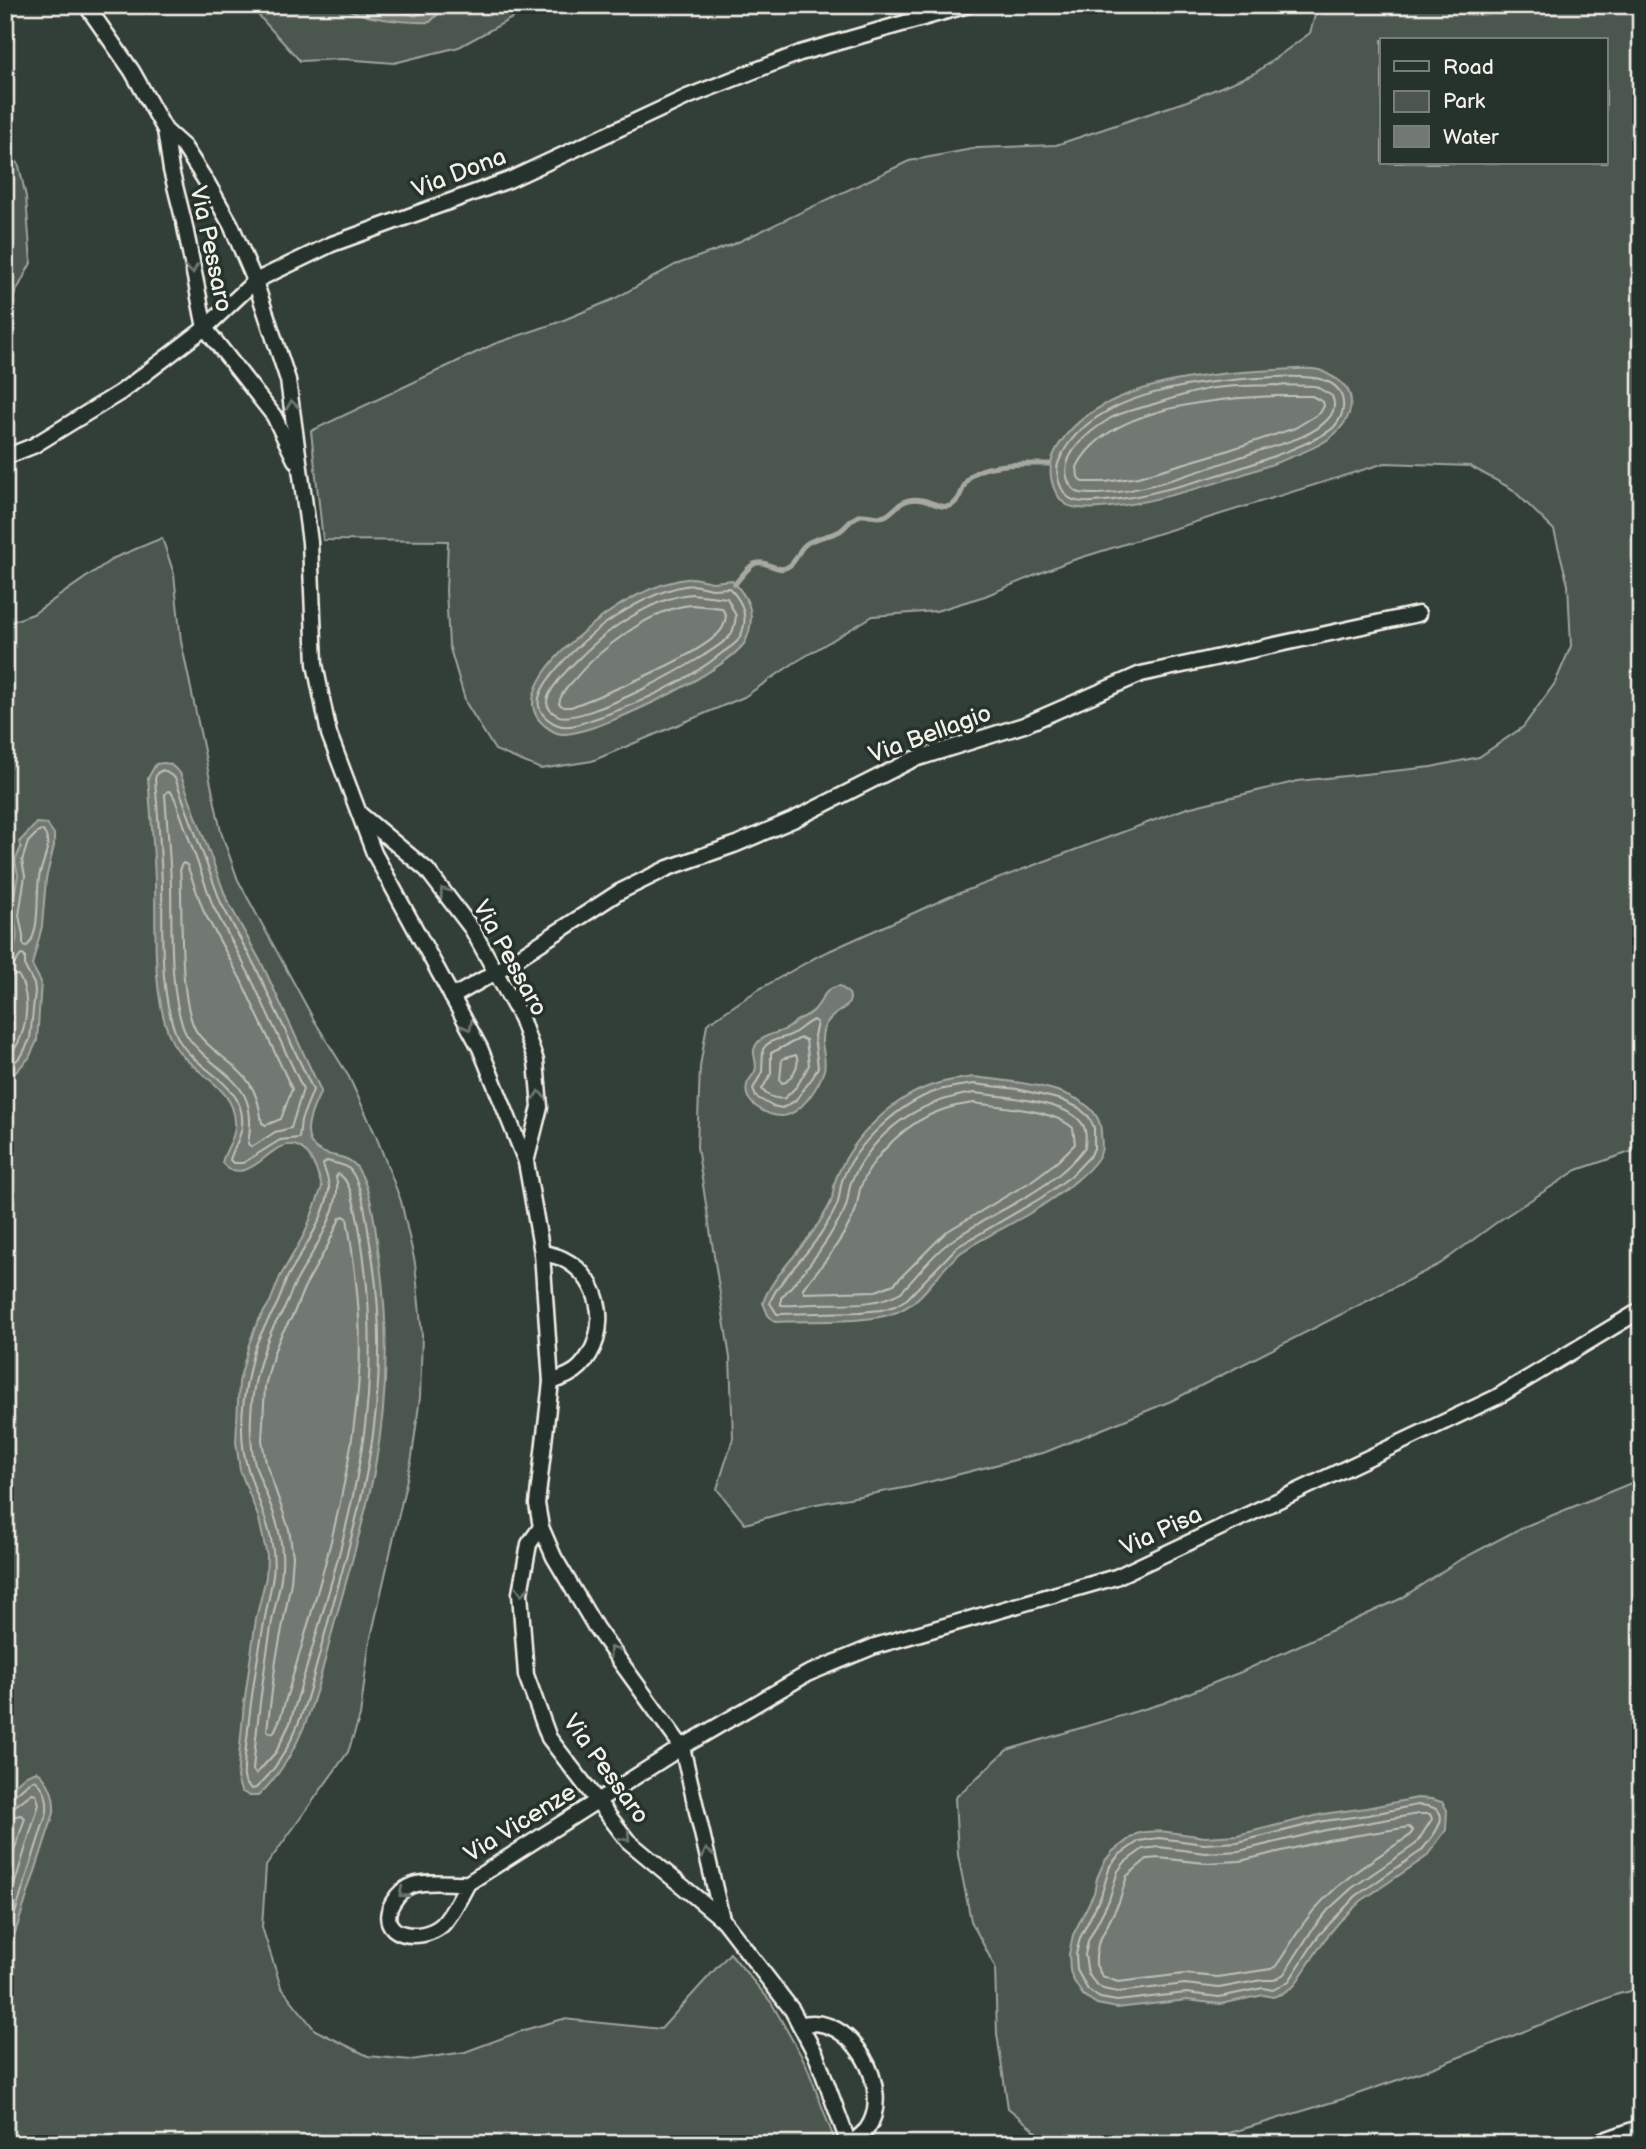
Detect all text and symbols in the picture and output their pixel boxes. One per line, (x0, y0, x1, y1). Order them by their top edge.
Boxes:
legend (1380, 38, 1608, 164)
text: Road (1443, 55, 1494, 80)
text: Park (1443, 89, 1486, 114)
text: Water (1443, 125, 1499, 150)
street label: Via Dona (408, 142, 510, 204)
street label: Via Pessaro (184, 183, 238, 315)
one-way arrow (184, 263, 199, 275)
one-way arrow (284, 399, 299, 411)
street label: Via Bellagio (865, 698, 995, 770)
one-way arrow (440, 888, 453, 900)
street label: Via Pessaro (466, 895, 554, 1021)
one-way arrow (460, 1019, 473, 1031)
one-way arrow (532, 1090, 547, 1101)
street label: Via Pisa (1116, 1500, 1206, 1562)
one-way arrow (515, 1586, 530, 1597)
one-way arrow (609, 1646, 621, 1659)
street label: Via Pessaro (557, 1709, 655, 1829)
street label: Via Vicenze (459, 1777, 581, 1869)
one-way arrow (617, 1829, 630, 1842)
one-way arrow (701, 1847, 715, 1859)
one-way arrow (398, 1885, 411, 1898)

